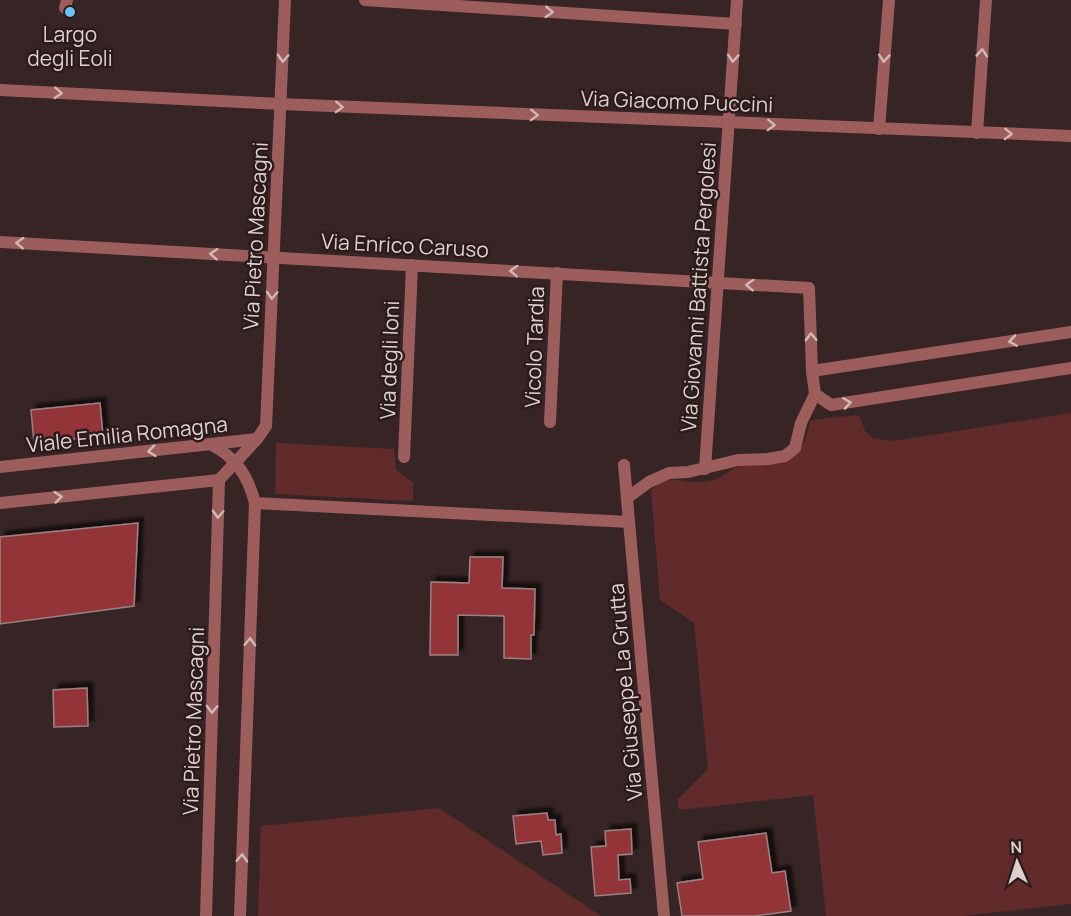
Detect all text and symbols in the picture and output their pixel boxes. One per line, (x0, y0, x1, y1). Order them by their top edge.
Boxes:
marker: Largo degli Eoli (63, 5, 77, 19)
one-way arrow (544, 5, 553, 18)
place label: Largo degli Eoli (27, 20, 113, 72)
one-way arrow (976, 49, 989, 58)
one-way arrow (276, 54, 289, 63)
one-way arrow (727, 54, 740, 63)
one-way arrow (878, 54, 891, 63)
street label: Via Giacomo Puccini (580, 84, 774, 118)
one-way arrow (54, 87, 63, 100)
one-way arrow (335, 100, 344, 113)
one-way arrow (529, 108, 538, 121)
one-way arrow (766, 118, 775, 131)
one-way arrow (1003, 127, 1012, 140)
street label: Via Pietro Mascagni (236, 141, 274, 331)
street label: Via Giovanni Battista Pergolesi (674, 141, 722, 433)
street label: Via Enrico Caruso (320, 227, 490, 263)
one-way arrow (15, 236, 24, 249)
one-way arrow (210, 248, 219, 261)
one-way arrow (509, 265, 518, 278)
one-way arrow (746, 278, 755, 291)
street label: Vicolo Tardia (518, 286, 550, 408)
one-way arrow (266, 291, 279, 300)
street label: Via degli Ioni (373, 300, 405, 420)
one-way arrow (804, 333, 817, 342)
one-way arrow (1009, 334, 1019, 347)
one-way arrow (842, 397, 851, 409)
street label: Viale Emilia Romagna (25, 410, 229, 458)
one-way arrow (147, 444, 156, 457)
one-way arrow (54, 491, 63, 504)
one-way arrow (212, 510, 224, 519)
street label: Via Giuseppe La Grutta (602, 582, 648, 802)
street label: Via Pietro Mascagni (176, 626, 210, 816)
one-way arrow (244, 637, 257, 646)
one-way arrow (206, 705, 219, 714)
north arrow (987, 832, 1047, 892)
text: N (1010, 836, 1023, 858)
one-way arrow (236, 853, 249, 862)

